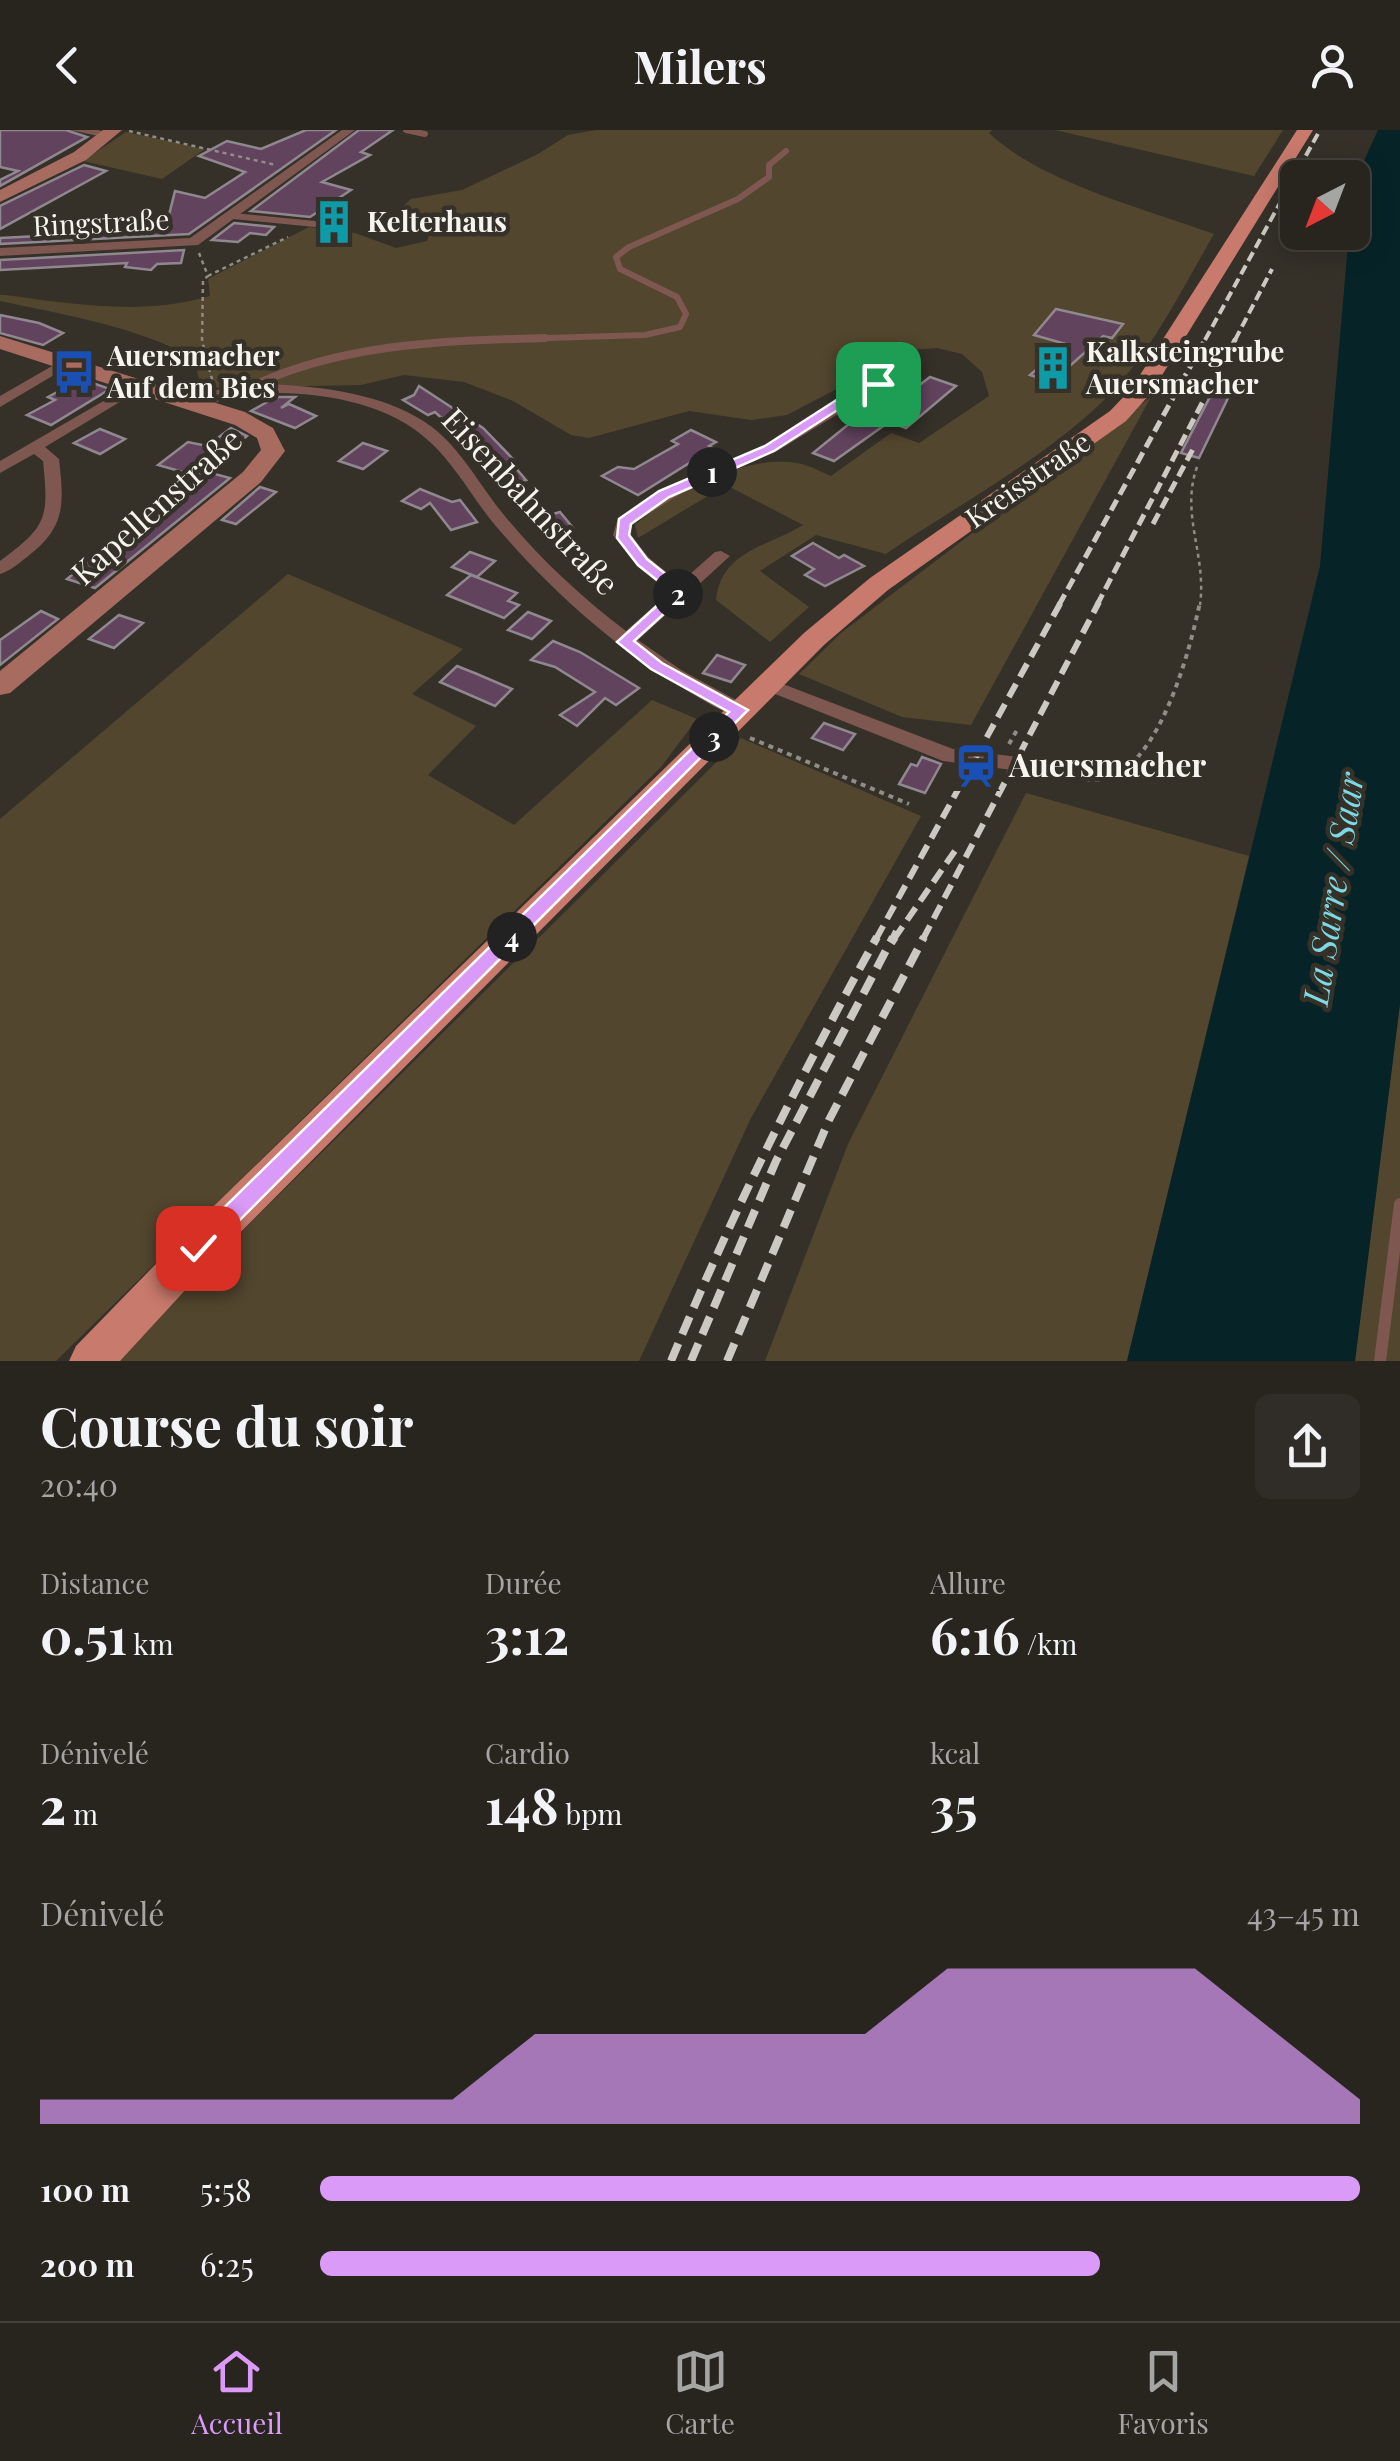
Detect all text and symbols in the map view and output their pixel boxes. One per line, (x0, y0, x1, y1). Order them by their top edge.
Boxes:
text: Milers (633, 35, 767, 95)
icon: back (40, 38, 95, 93)
icon: person (1305, 38, 1360, 93)
north arrow (1280, 160, 1370, 250)
map controls (1280, 160, 1370, 250)
building icon: Kelterhaus (310, 198, 358, 246)
street label: Ringstraße (32, 199, 170, 244)
place label: Kelterhaus (367, 202, 507, 239)
place label: Kalksteingrube Auersmacher (1085, 332, 1284, 401)
place label: Auersmacher Auf dem Bies (106, 336, 280, 405)
pin (836, 342, 921, 427)
building icon: Kalksteingrube Auersmacher (1029, 344, 1077, 392)
bus stop icon: Auersmacher Auf dem Bies (50, 348, 98, 396)
icon: arrive (851, 357, 906, 412)
street label: Eisenbahnstraße (434, 397, 630, 603)
street label: Kapellenstraße (61, 417, 250, 593)
street label: Kreisstraße (957, 422, 1097, 535)
pin: 1 (687, 447, 737, 497)
text: 1 (707, 453, 717, 490)
pin: 2 (653, 569, 703, 619)
text: 2 (671, 575, 685, 612)
pin: 3 (689, 712, 739, 762)
text: 3 (707, 718, 721, 755)
station icon: Auersmacher (952, 742, 1000, 790)
place label: Auersmacher (1008, 742, 1206, 785)
water label: La Sarre / Saar (1290, 768, 1373, 1010)
pin: 4 (487, 912, 537, 962)
text: 4 (505, 918, 519, 955)
pin (156, 1206, 241, 1291)
icon: check (171, 1221, 226, 1276)
text: Course du soir (40, 1387, 413, 1461)
button: share (1255, 1394, 1360, 1499)
text: 20:40 (40, 1462, 118, 1505)
text: Distance (40, 1564, 149, 1601)
text: Durée (485, 1564, 562, 1601)
text: Allure (930, 1564, 1006, 1601)
text: 0.51 (40, 1601, 127, 1668)
text: 3:12 (485, 1601, 569, 1668)
text: 6:16 (930, 1601, 1020, 1668)
text: km (127, 1625, 174, 1662)
text: /km (1020, 1625, 1077, 1662)
text: Dénivelé (40, 1734, 149, 1771)
text: Cardio (485, 1734, 570, 1771)
text: kcal (930, 1734, 980, 1771)
text: 2 (40, 1771, 66, 1838)
text: 148 (485, 1771, 559, 1838)
text: 35 (930, 1771, 977, 1838)
text: m (66, 1795, 98, 1832)
text: bpm (559, 1795, 622, 1832)
text: Dénivelé (40, 1891, 164, 1934)
text: 43–45 m (1247, 1891, 1360, 1934)
text: 100 m (40, 2167, 130, 2210)
text: 5:58 (200, 2167, 252, 2210)
text: 200 m (40, 2242, 134, 2285)
text: 6:25 (200, 2242, 254, 2285)
tab: Accueil (191, 2344, 283, 2441)
tab: Carte (665, 2344, 735, 2441)
tab: Favoris (1117, 2344, 1209, 2441)

